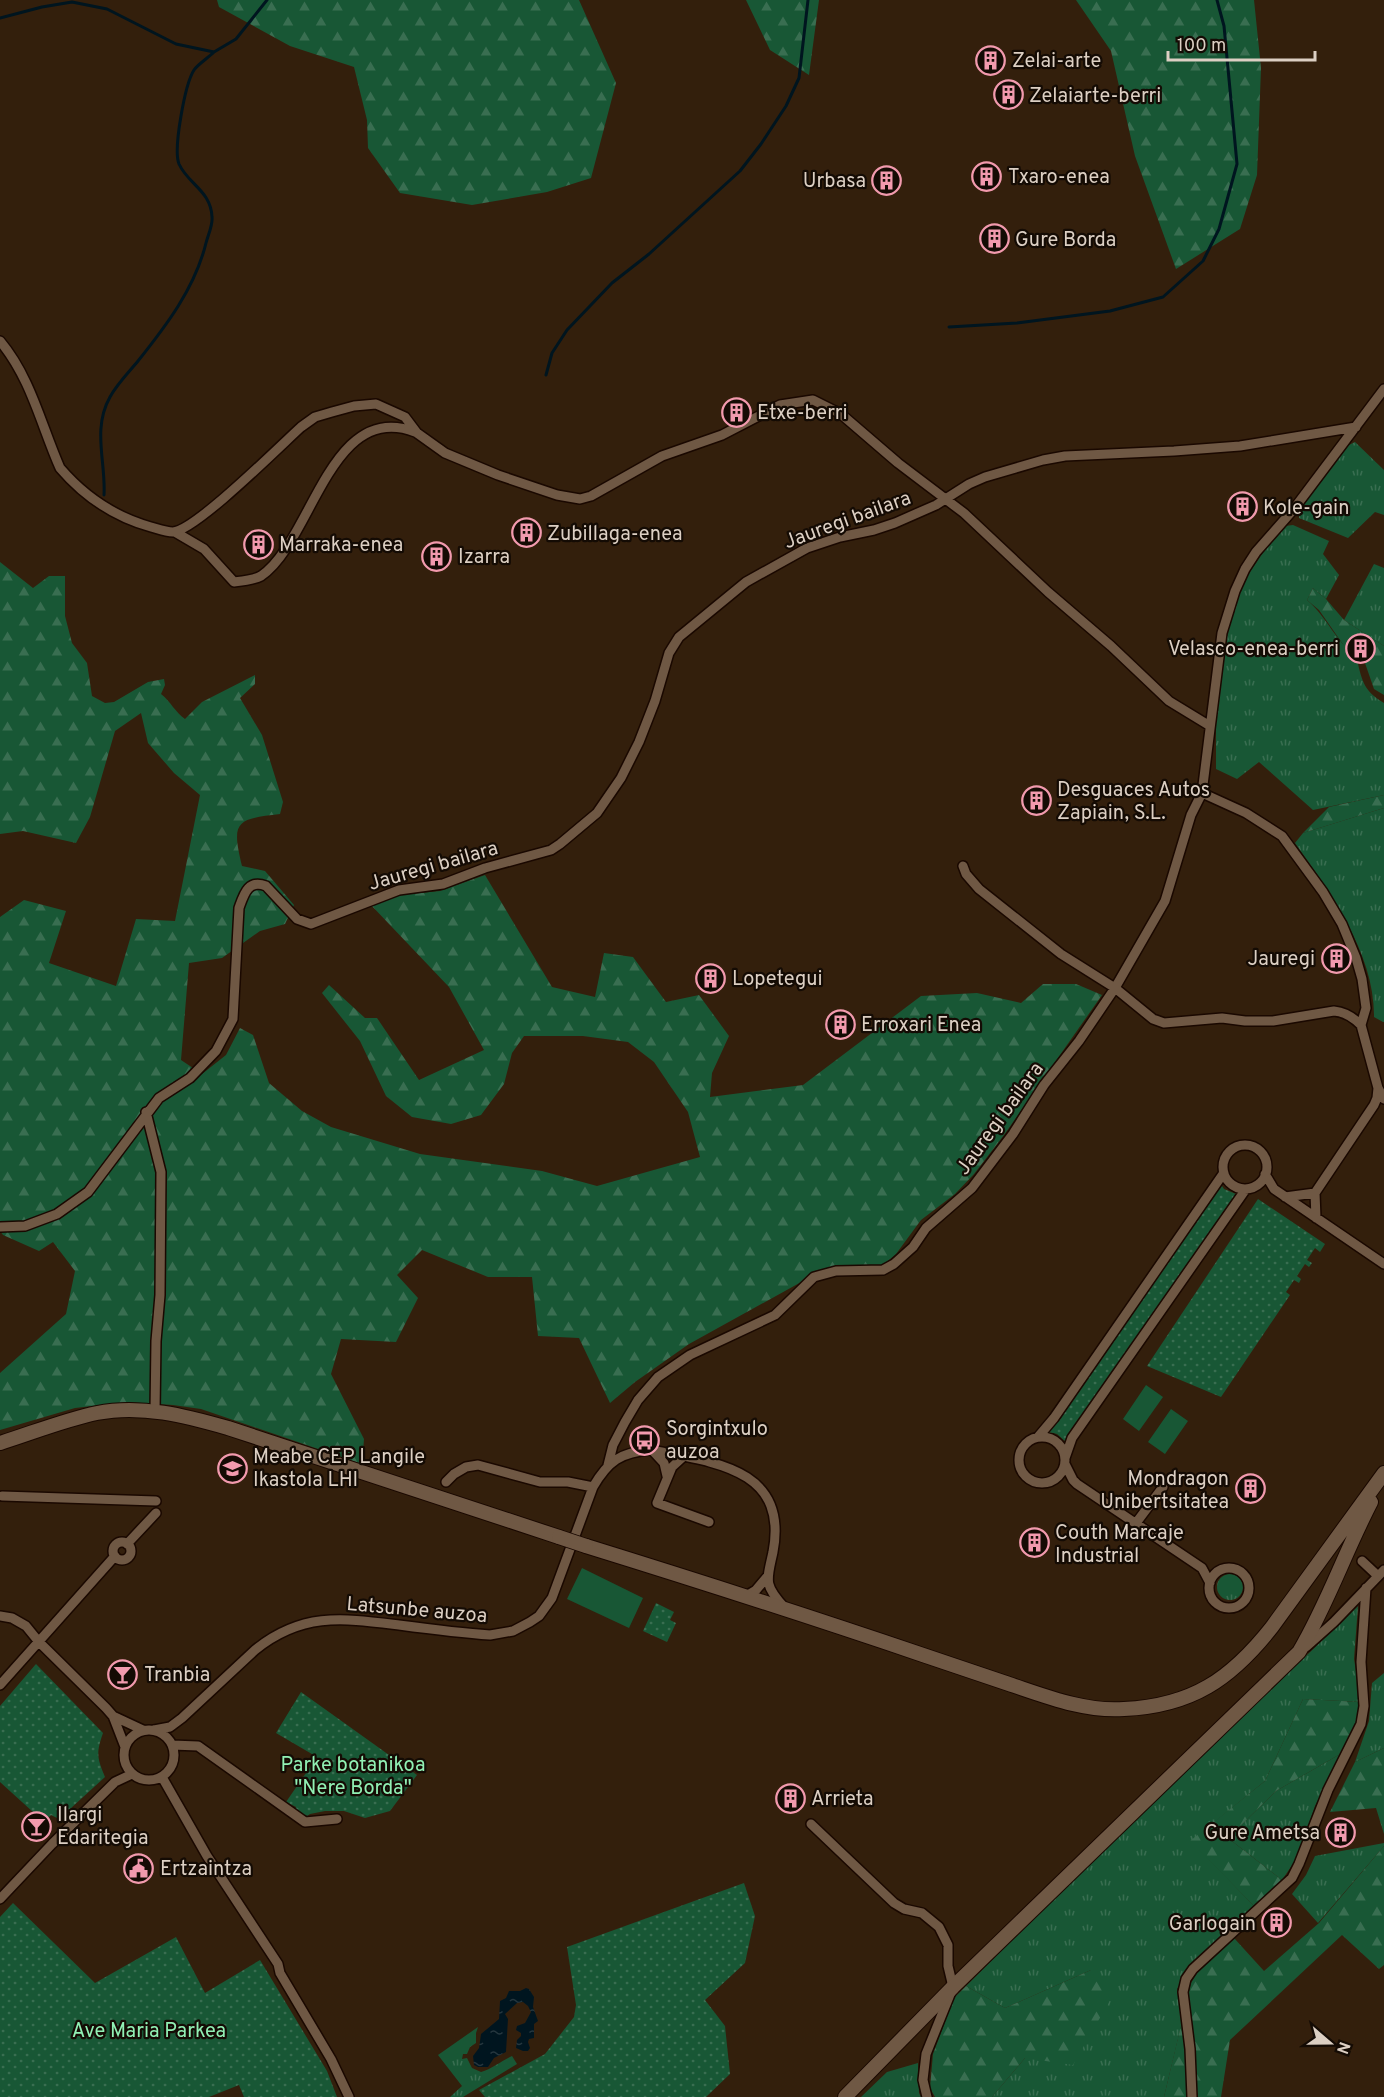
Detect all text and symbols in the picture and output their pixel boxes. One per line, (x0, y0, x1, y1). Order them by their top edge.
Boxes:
scale bar (1168, 24, 1315, 62)
text: 100 m (1177, 35, 1226, 58)
building icon: Zelai-arte (975, 44, 1007, 76)
place label: Zelai-arte (1012, 49, 1101, 75)
building icon: Zelaiarte-berri (992, 79, 1024, 111)
place label: Zelaiarte-berri (1029, 84, 1161, 110)
building icon: Txaro-enea (971, 160, 1003, 192)
building icon: Urbasa (871, 164, 903, 196)
place label: Txaro-enea (1008, 165, 1110, 191)
place label: Urbasa (803, 169, 866, 195)
building icon: Gure Borda (978, 223, 1010, 255)
place label: Gure Borda (1015, 228, 1116, 254)
building icon: Etxe-berri (720, 396, 752, 428)
place label: Etxe-berri (757, 401, 848, 427)
street label: Jauregi bailara (781, 486, 915, 556)
building icon: Kole-gain (1226, 491, 1258, 523)
place label: Kole-gain (1263, 496, 1349, 522)
building icon: Zubillaga-enea (510, 517, 542, 549)
place label: Zubillaga-enea (547, 522, 683, 548)
building icon: Marraka-enea (242, 528, 274, 560)
place label: Marraka-enea (279, 533, 403, 559)
building icon: Izarra (421, 540, 453, 572)
place label: Izarra (458, 545, 510, 571)
building icon: Velasco-enea-berri (1344, 632, 1376, 664)
place label: Velasco-enea-berri (1168, 637, 1339, 663)
place label: Desguaces Autos Zapiain, S.L. (1057, 778, 1210, 827)
building icon: Desguaces Autos Zapiain, S.L. (1020, 784, 1052, 816)
street label: Jauregi bailara (366, 836, 501, 898)
building icon: Jauregi (1320, 942, 1352, 974)
place label: Jauregi (1247, 947, 1315, 973)
building icon: Lopetegui (695, 962, 727, 994)
place label: Lopetegui (732, 967, 823, 993)
building icon: Erroxari Enea (824, 1008, 856, 1040)
place label: Erroxari Enea (861, 1013, 981, 1039)
street label: Jauregi bailara (951, 1058, 1050, 1181)
place label: Sorgintxulo auzoa (666, 1417, 768, 1466)
bus stop icon: Sorgintxulo auzoa (629, 1424, 661, 1456)
place label: Meabe CEP Langile Ikastola LHI (253, 1445, 425, 1494)
school or university icon: Meabe CEP Langile Ikastola LHI (216, 1452, 248, 1484)
place label: Mondragon Unibertsitatea (1100, 1467, 1229, 1516)
building icon: Mondragon Unibertsitatea (1234, 1473, 1266, 1505)
place label: Couth Marcaje Industrial (1055, 1521, 1184, 1570)
building icon: Couth Marcaje Industrial (1018, 1527, 1050, 1559)
street label: Latsunbe auzoa (345, 1592, 488, 1630)
bar icon: Tranbia (107, 1658, 139, 1690)
place label: Tranbia (144, 1663, 210, 1689)
park label: Parke botanikoa "Nere Borda" (280, 1753, 426, 1802)
building icon: Arrieta (774, 1782, 806, 1814)
place label: Arrieta (811, 1787, 873, 1813)
place label: Ilargi Edaritegia (57, 1803, 148, 1852)
bar icon: Ilargi Edaritegia (20, 1810, 52, 1842)
building icon: Gure Ametsa (1325, 1816, 1357, 1848)
place label: Gure Ametsa (1204, 1821, 1320, 1847)
public building icon: Ertzaintza (123, 1852, 155, 1884)
place label: Ertzaintza (160, 1857, 252, 1883)
building icon: Garlogain (1261, 1907, 1293, 1939)
place label: Garlogain (1169, 1912, 1256, 1938)
north arrow (1300, 2013, 1360, 2073)
park label: Ave Maria Parkea (72, 2019, 226, 2045)
text: N (1331, 2039, 1354, 2056)

